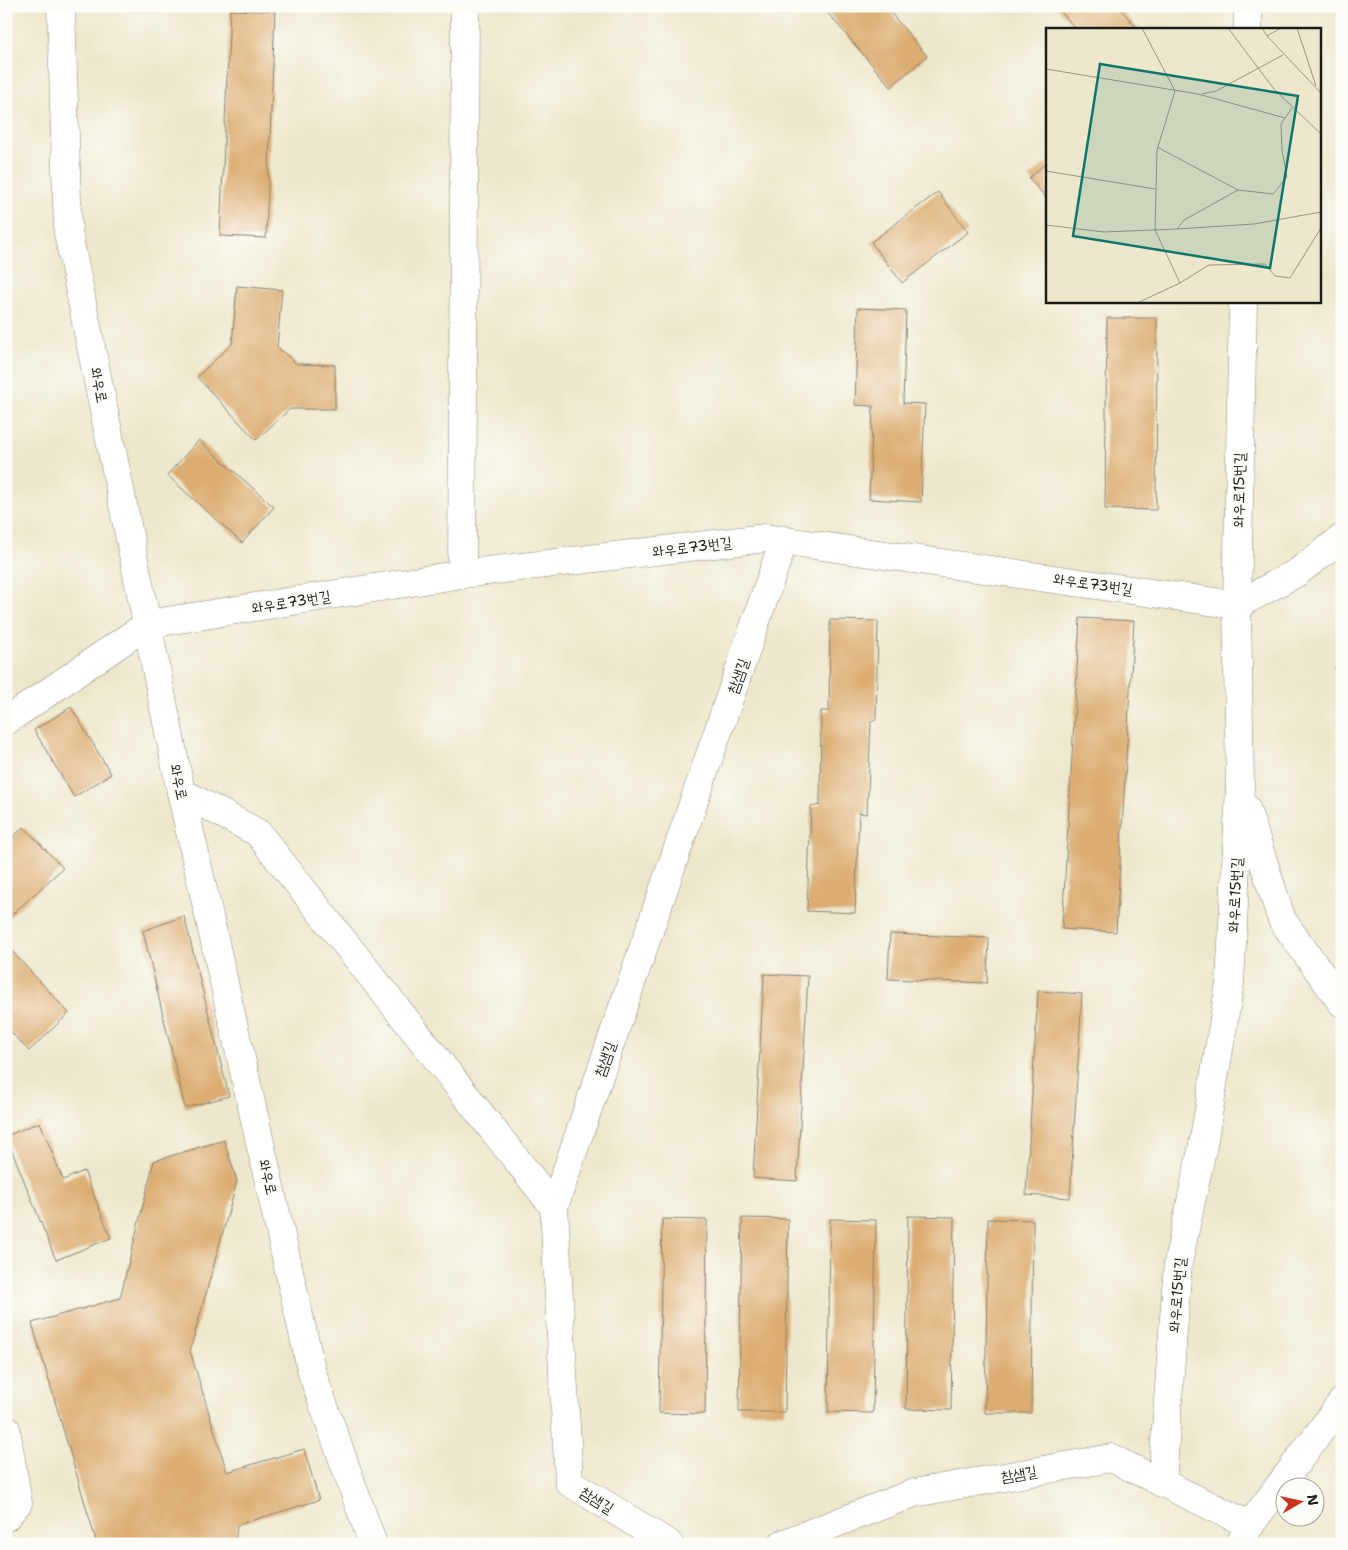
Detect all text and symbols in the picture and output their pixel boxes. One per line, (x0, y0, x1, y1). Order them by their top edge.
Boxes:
inset map (1046, 28, 1320, 302)
street label: 와우로 (86, 365, 112, 405)
street label: 와우로15번길 (1228, 452, 1250, 528)
street label: 와우로73번길 (651, 532, 733, 562)
street label: 와우로73번길 (1052, 569, 1134, 599)
street label: 와우로73번길 (250, 586, 332, 618)
street label: 참샘길 (723, 656, 753, 696)
street label: 와우로 (165, 762, 193, 802)
street label: 와우로15번길 (1223, 857, 1247, 933)
street label: 참샘길 (590, 1039, 620, 1079)
street label: 와우로 (254, 1157, 282, 1197)
street label: 와우로15번길 (1164, 1256, 1190, 1334)
street label: 참샘길 (999, 1461, 1039, 1487)
north arrow (1276, 1478, 1326, 1528)
street label: 참샘길 (576, 1482, 618, 1518)
text: N (1303, 1493, 1323, 1507)

